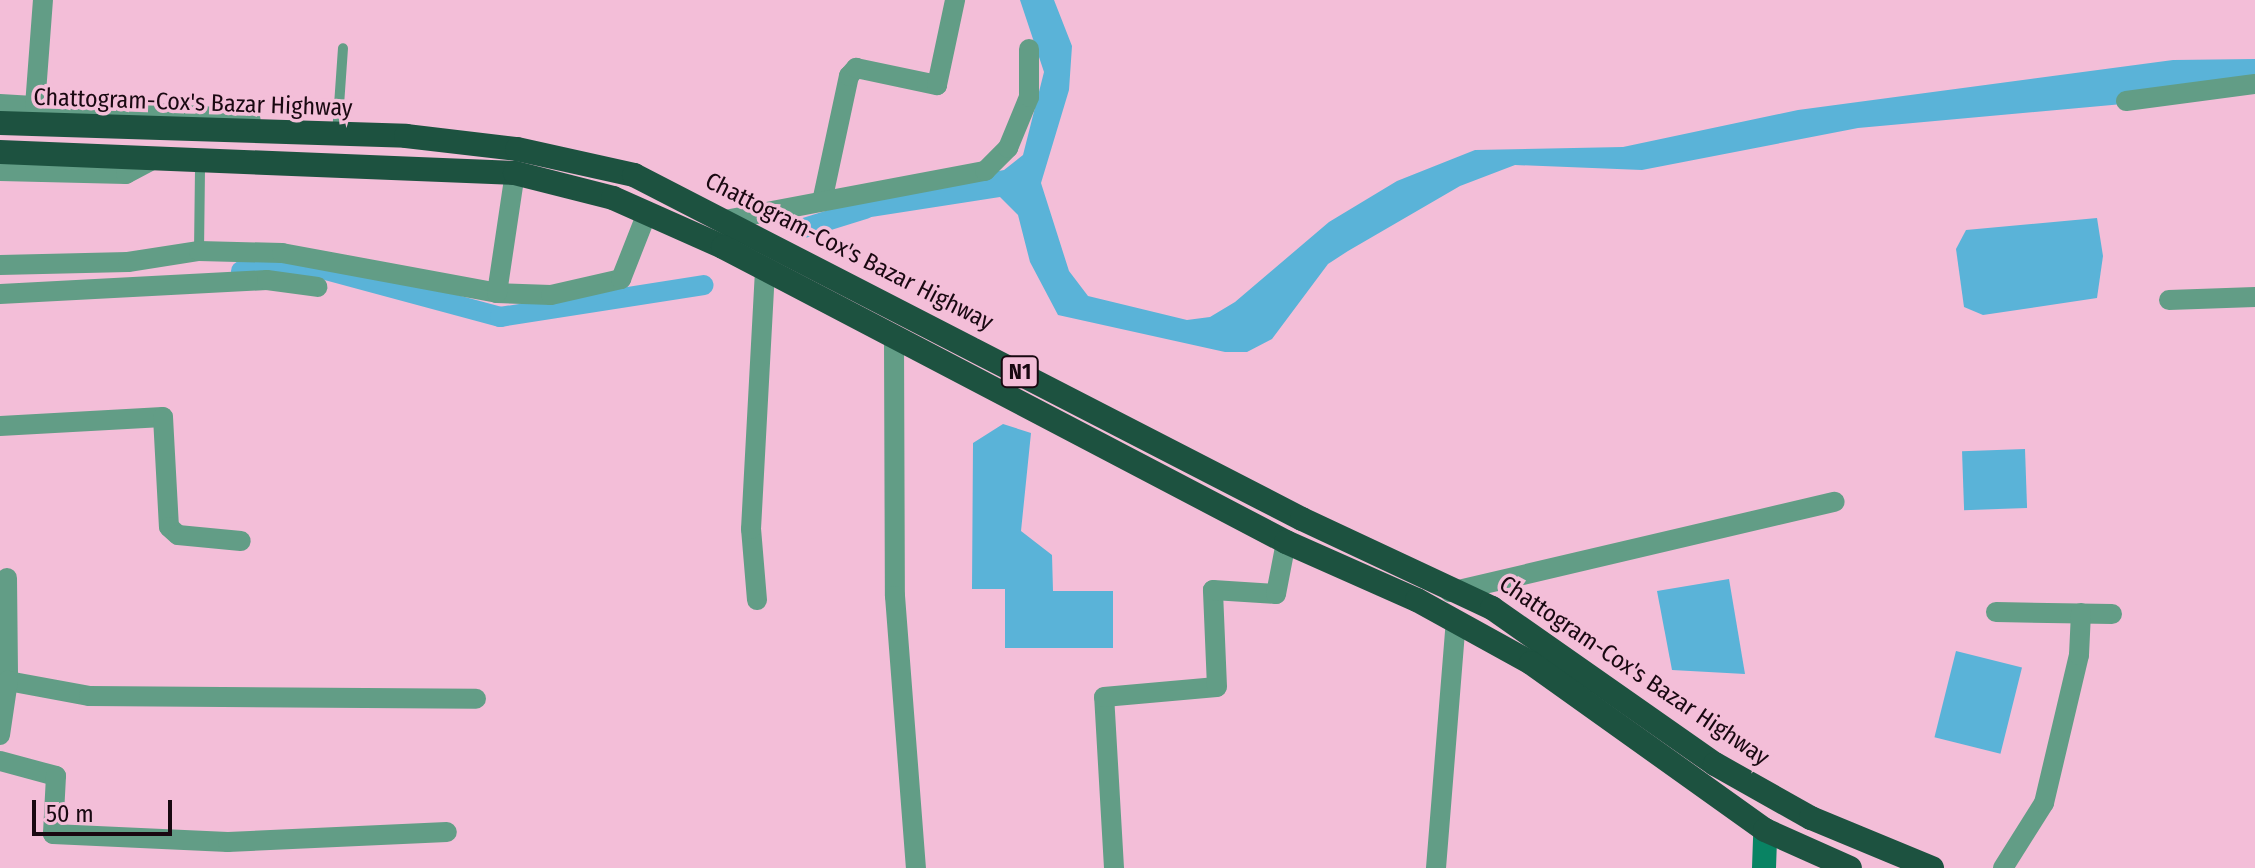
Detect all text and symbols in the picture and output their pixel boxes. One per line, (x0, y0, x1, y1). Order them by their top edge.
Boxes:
street label: Chattogram-Cox's Bazar Highway (33, 83, 353, 123)
street label: Chattogram-Cox's Bazar Highway (700, 167, 998, 337)
road number: N1 (1000, 354, 1040, 390)
street label: Chattogram-Cox's Bazar Highway (1494, 570, 1774, 772)
scale bar (36, 784, 176, 834)
text: 50 m (46, 800, 94, 828)

